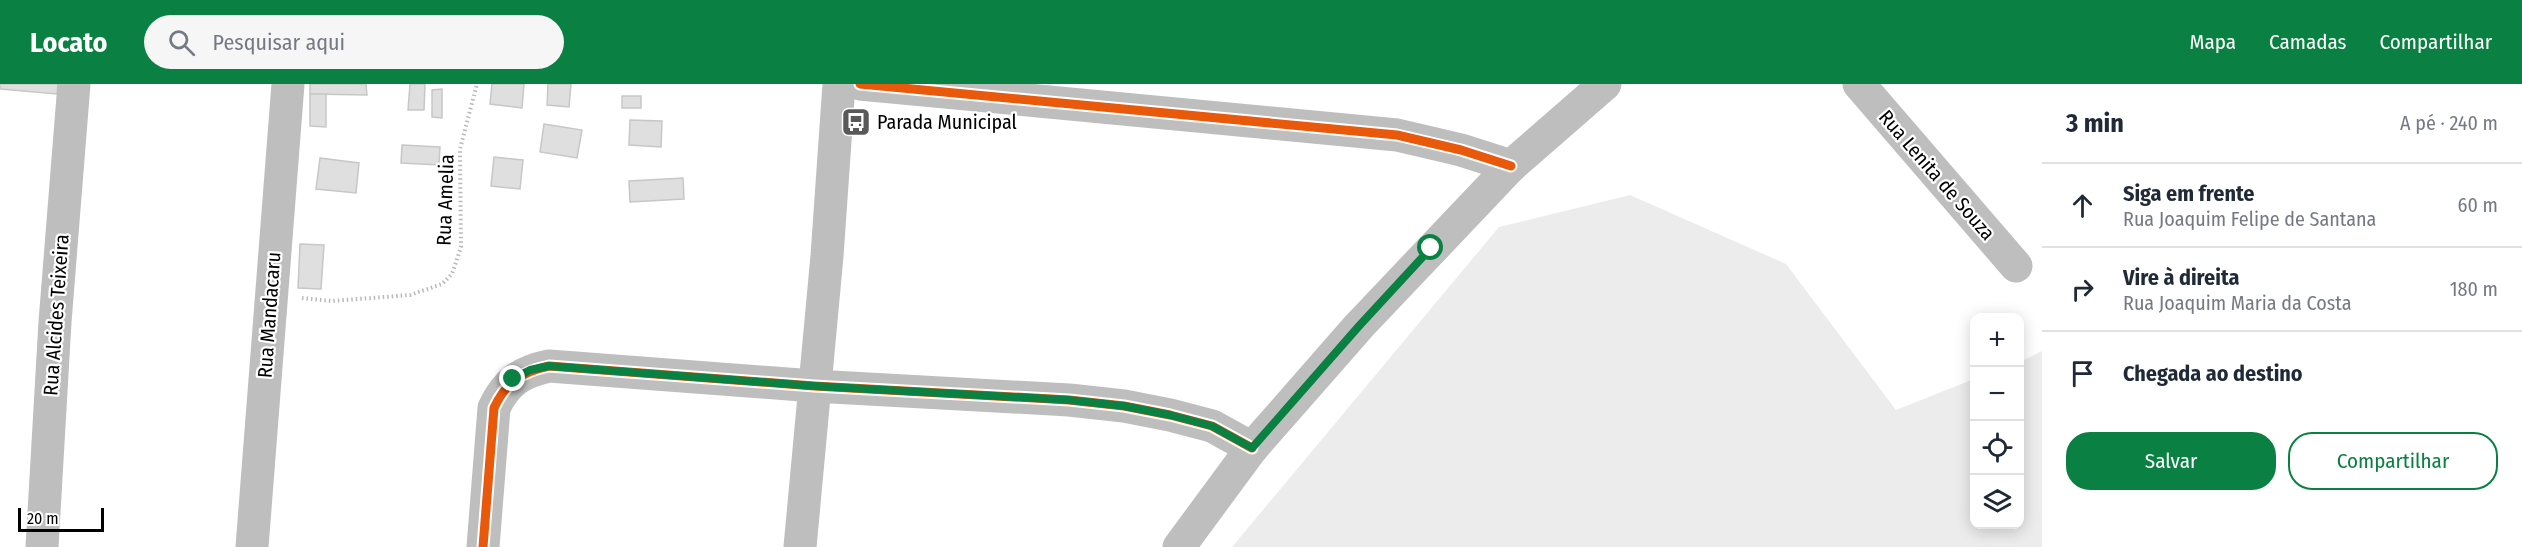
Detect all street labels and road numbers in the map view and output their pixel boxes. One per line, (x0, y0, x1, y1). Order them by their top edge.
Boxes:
street label: Rua Lenita de Souza (1874, 105, 2000, 245)
street label: Rua Amelia (431, 154, 459, 246)
street label: Rua Alcides Teixeira (38, 233, 74, 397)
street label: Rua Mandacaru (253, 251, 285, 379)

